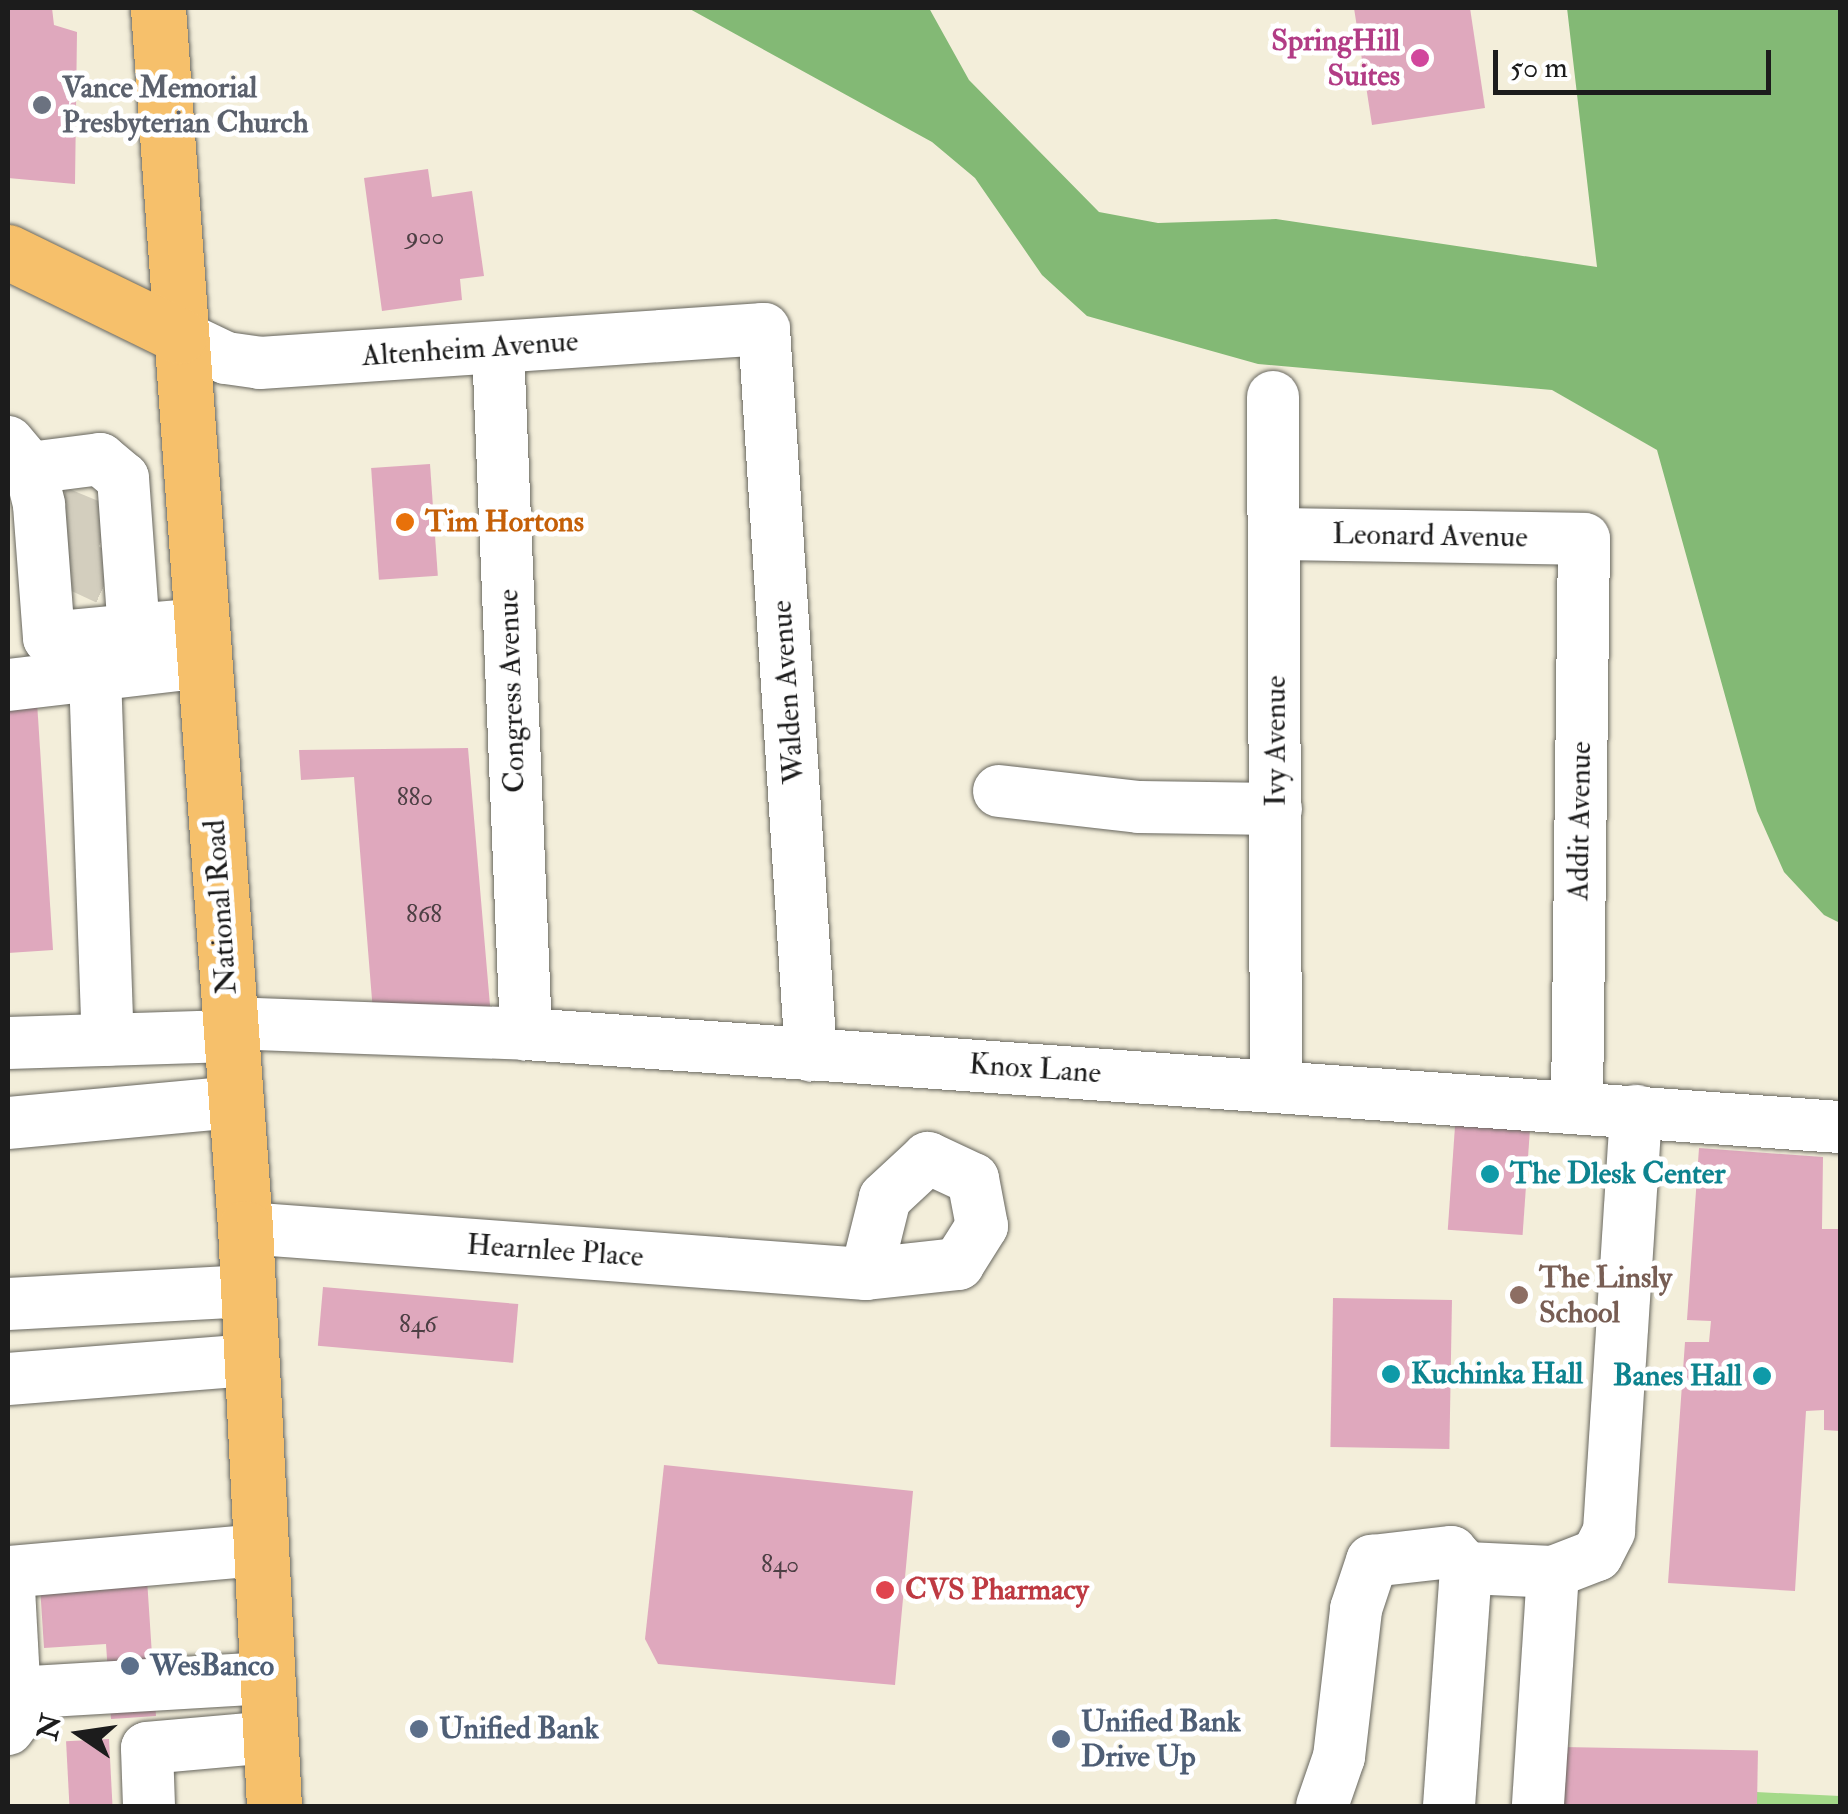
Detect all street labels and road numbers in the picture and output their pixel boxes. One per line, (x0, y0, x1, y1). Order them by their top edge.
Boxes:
street label: Altenheim Avenue (361, 323, 579, 375)
street label: Leonard Avenue (1332, 516, 1528, 556)
street label: Congress Avenue (490, 588, 534, 794)
street label: Walden Avenue (764, 599, 812, 785)
street label: Ivy Avenue (1258, 675, 1294, 807)
street label: Addit Avenue (1561, 741, 1599, 901)
street label: National Road (197, 818, 245, 996)
street label: Knox Lane (968, 1046, 1102, 1092)
street label: Hearnlee Place (465, 1227, 645, 1275)

